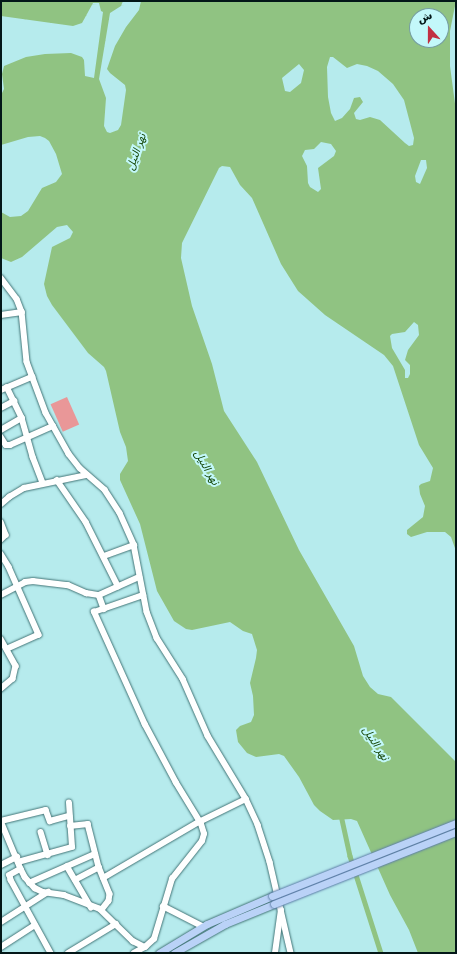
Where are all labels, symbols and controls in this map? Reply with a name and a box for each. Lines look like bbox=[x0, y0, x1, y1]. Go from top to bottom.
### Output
north arrow bbox=[409, 8, 449, 48]
text: ش bbox=[415, 8, 434, 26]
water label: نهر النيل bbox=[124, 132, 150, 172]
water label: نهر النيل bbox=[191, 448, 221, 488]
water label: نهر النيل bbox=[359, 725, 391, 763]

